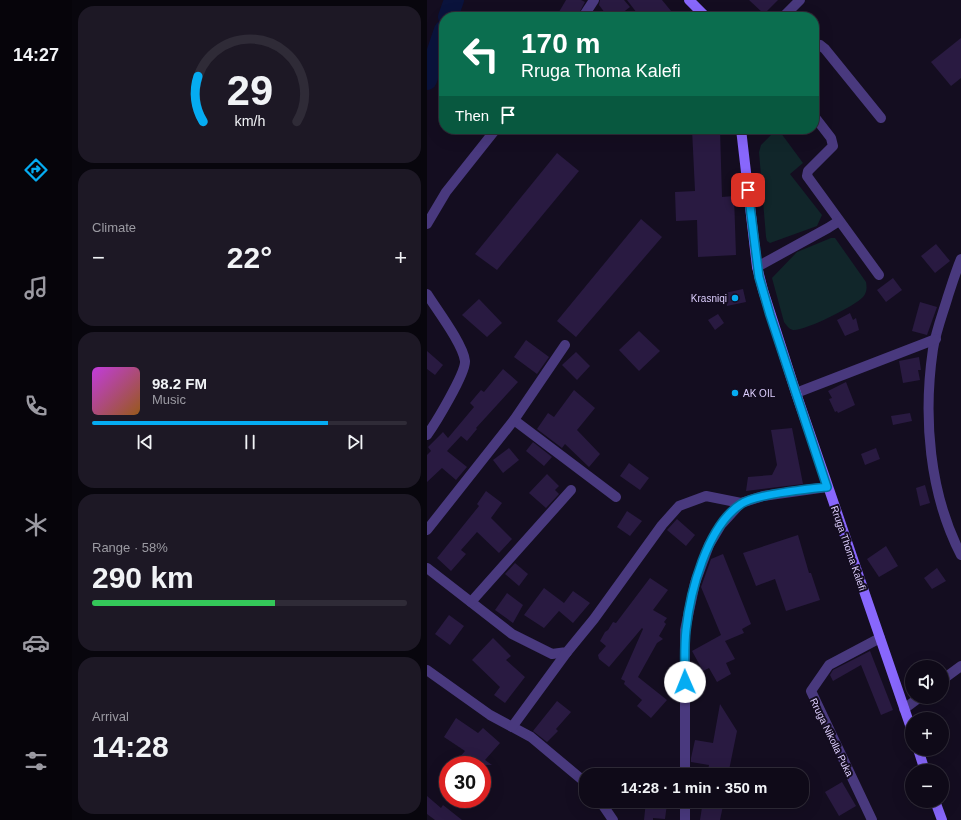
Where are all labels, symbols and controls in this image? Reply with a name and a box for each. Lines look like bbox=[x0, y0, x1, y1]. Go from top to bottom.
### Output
icon: left bbox=[455, 28, 507, 80]
text: 170 m bbox=[521, 28, 600, 59]
text: 14:27 bbox=[13, 45, 59, 65]
text: Rruga Thoma Kalefi bbox=[521, 61, 681, 81]
text: 29 bbox=[226, 67, 273, 114]
icon: arrive bbox=[497, 104, 519, 126]
text: Then bbox=[455, 107, 489, 124]
text: km/h bbox=[234, 113, 265, 129]
icon: directions bbox=[22, 156, 50, 184]
pin bbox=[731, 173, 765, 207]
icon: arrive bbox=[737, 179, 759, 201]
text: Climate bbox=[92, 220, 136, 235]
text: 22° bbox=[227, 241, 272, 274]
text: − bbox=[92, 245, 105, 270]
text: + bbox=[394, 245, 407, 270]
icon: music bbox=[22, 274, 50, 302]
place label: Krasniqi bbox=[691, 293, 727, 304]
marker: Krasniqi bbox=[730, 293, 740, 303]
text: 98.2 FM bbox=[152, 375, 207, 392]
marker: AK OIL bbox=[730, 388, 740, 398]
place label: AK OIL bbox=[743, 388, 776, 399]
icon: phone bbox=[22, 392, 50, 420]
text: Music bbox=[152, 392, 186, 407]
icon: previous bbox=[134, 431, 156, 453]
icon: pause bbox=[239, 431, 261, 453]
icon: next bbox=[344, 431, 366, 453]
street label: Rruga Thoma Kalefi bbox=[829, 504, 868, 592]
icon: climate bbox=[22, 511, 50, 539]
text: Range · 58% bbox=[92, 540, 168, 555]
text: 290 km bbox=[92, 561, 194, 594]
icon: car bbox=[22, 629, 50, 657]
map controls bbox=[905, 660, 949, 808]
button: sound bbox=[905, 660, 949, 704]
position arrow bbox=[664, 661, 706, 703]
street label: Rruga Nikolla Puka bbox=[808, 696, 855, 778]
text: Arrival bbox=[92, 709, 129, 724]
button: + bbox=[905, 712, 949, 756]
text: 14:28 bbox=[92, 730, 169, 763]
icon: filters bbox=[22, 747, 50, 775]
speed limit sign: 30 bbox=[439, 756, 491, 808]
button: − bbox=[905, 764, 949, 808]
text: 14:28 · 1 min · 350 m bbox=[621, 779, 767, 796]

